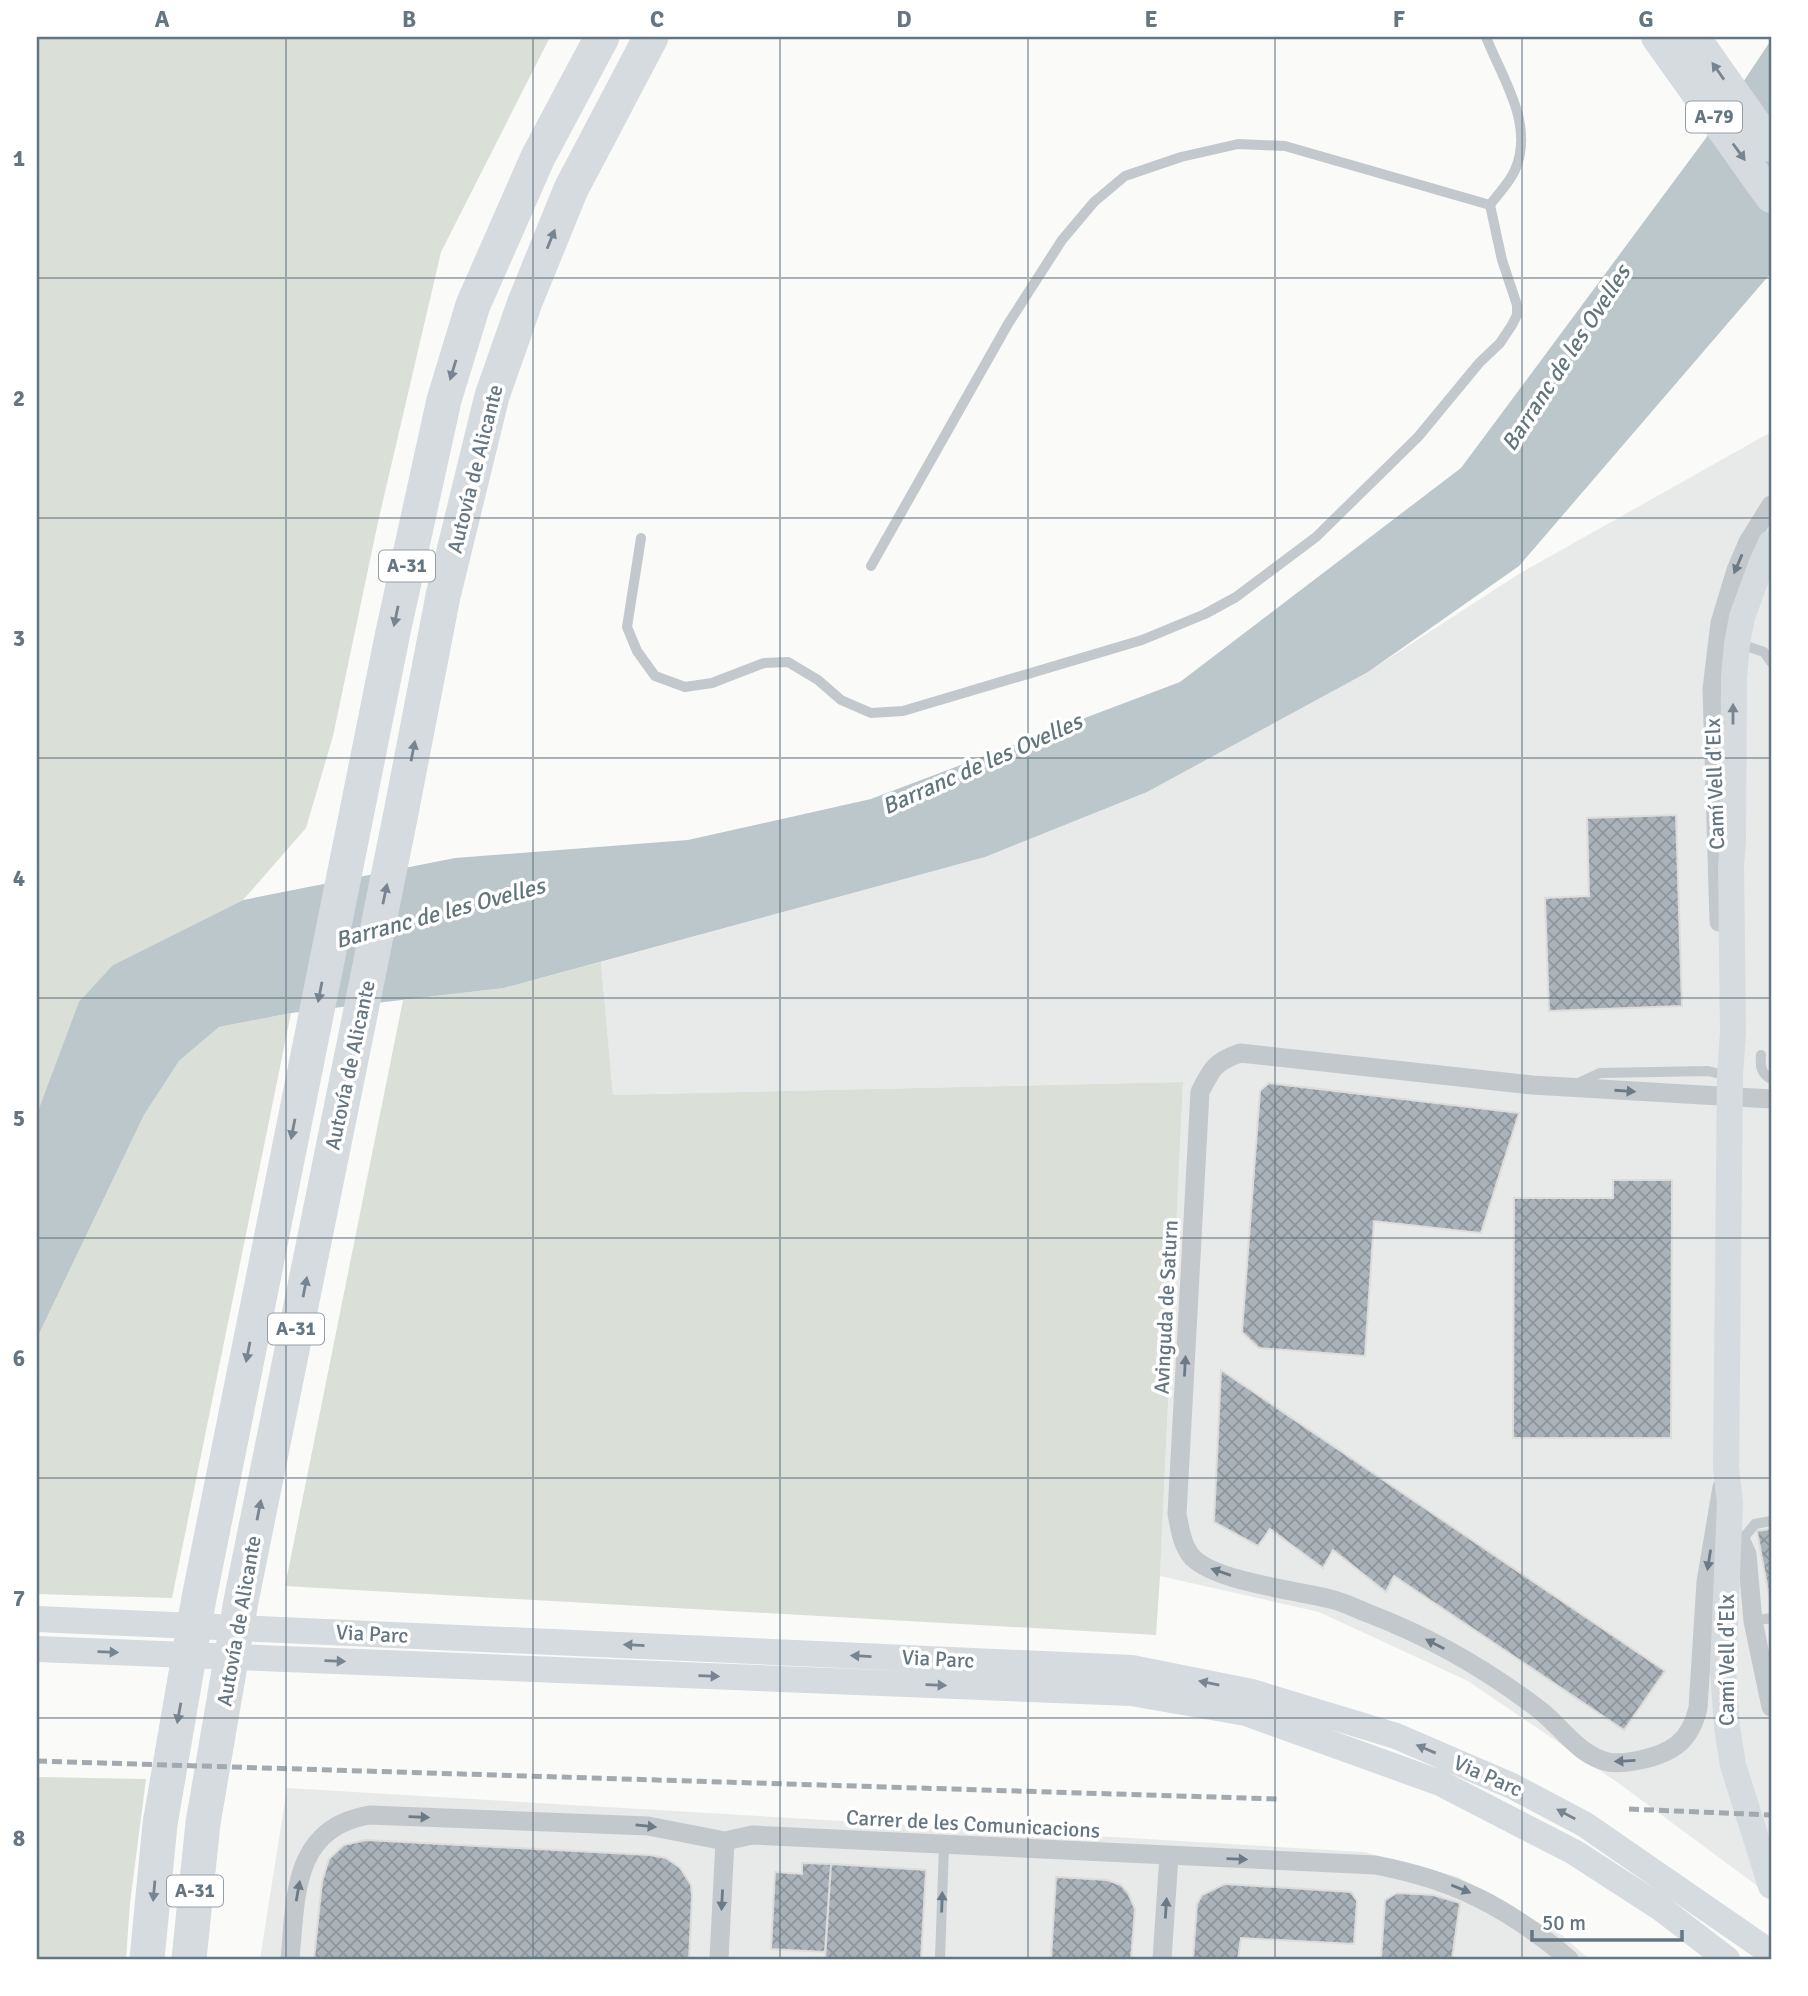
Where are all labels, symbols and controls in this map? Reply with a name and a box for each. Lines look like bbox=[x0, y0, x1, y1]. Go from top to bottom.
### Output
text: A bbox=[155, 5, 170, 34]
text: B bbox=[402, 5, 416, 34]
text: C bbox=[650, 5, 664, 34]
text: D bbox=[896, 5, 912, 34]
text: E bbox=[1144, 5, 1158, 34]
text: F bbox=[1393, 5, 1405, 34]
text: G bbox=[1638, 5, 1654, 34]
one-way arrow bbox=[1711, 62, 1725, 80]
road number: A-79 bbox=[1686, 102, 1742, 132]
one-way arrow bbox=[1732, 143, 1746, 161]
text: 1 bbox=[13, 144, 25, 173]
one-way arrow bbox=[545, 228, 556, 249]
water label: Barranc de les Ovelles bbox=[1495, 258, 1638, 456]
one-way arrow bbox=[447, 360, 457, 381]
street label: Autovía de Alicante bbox=[441, 382, 509, 556]
text: 2 bbox=[13, 384, 25, 413]
road number: A-31 bbox=[379, 551, 435, 582]
one-way arrow bbox=[1733, 554, 1744, 575]
one-way arrow bbox=[391, 605, 402, 627]
text: 3 bbox=[13, 624, 25, 653]
one-way arrow bbox=[1727, 702, 1739, 724]
water label: Barranc de les Ovelles bbox=[878, 706, 1088, 821]
street label: Camí Vell d'Elx bbox=[1700, 717, 1730, 850]
one-way arrow bbox=[408, 740, 419, 762]
text: 4 bbox=[13, 864, 25, 893]
water label: Barranc de les Ovelles bbox=[332, 871, 550, 955]
one-way arrow bbox=[379, 883, 390, 905]
street label: Autovía de Alicante bbox=[319, 978, 381, 1152]
one-way arrow bbox=[315, 981, 326, 1003]
one-way arrow bbox=[1614, 1086, 1636, 1097]
text: 5 bbox=[13, 1104, 25, 1133]
one-way arrow bbox=[287, 1118, 298, 1140]
street label: Avinguda de Saturn bbox=[1148, 1219, 1184, 1395]
one-way arrow bbox=[299, 1276, 310, 1298]
road number: A-31 bbox=[268, 1314, 324, 1344]
one-way arrow bbox=[243, 1341, 254, 1363]
text: 6 bbox=[13, 1344, 25, 1373]
one-way arrow bbox=[1180, 1354, 1191, 1376]
one-way arrow bbox=[254, 1499, 265, 1521]
street label: Autovía de Alicante bbox=[211, 1534, 267, 1708]
one-way arrow bbox=[1703, 1549, 1714, 1571]
one-way arrow bbox=[1210, 1566, 1231, 1577]
text: 7 bbox=[13, 1584, 25, 1613]
street label: Camí Vell d'Elx bbox=[1714, 1594, 1740, 1726]
street label: Via Parc bbox=[335, 1619, 409, 1649]
one-way arrow bbox=[1426, 1638, 1445, 1650]
one-way arrow bbox=[622, 1640, 644, 1651]
street label: Via Parc bbox=[901, 1644, 975, 1674]
one-way arrow bbox=[97, 1647, 119, 1658]
one-way arrow bbox=[850, 1650, 872, 1661]
one-way arrow bbox=[324, 1656, 346, 1667]
one-way arrow bbox=[698, 1670, 720, 1681]
one-way arrow bbox=[1198, 1678, 1220, 1689]
one-way arrow bbox=[926, 1679, 948, 1690]
one-way arrow bbox=[173, 1702, 184, 1724]
one-way arrow bbox=[1416, 1743, 1437, 1754]
street label: Via Parc bbox=[1450, 1749, 1526, 1803]
one-way arrow bbox=[1614, 1756, 1636, 1767]
street label: Carrer de les Comunicacions bbox=[845, 1804, 1101, 1844]
one-way arrow bbox=[1556, 1809, 1576, 1820]
one-way arrow bbox=[408, 1811, 430, 1822]
one-way arrow bbox=[636, 1821, 658, 1832]
text: 8 bbox=[13, 1824, 25, 1853]
one-way arrow bbox=[1226, 1854, 1248, 1865]
road number: A-31 bbox=[167, 1876, 223, 1907]
one-way arrow bbox=[293, 1880, 304, 1902]
one-way arrow bbox=[148, 1881, 159, 1903]
one-way arrow bbox=[1450, 1884, 1471, 1895]
one-way arrow bbox=[716, 1889, 727, 1911]
one-way arrow bbox=[937, 1891, 948, 1913]
one-way arrow bbox=[1160, 1896, 1171, 1918]
scale bar bbox=[1532, 1898, 1682, 1942]
text: 50 m bbox=[1542, 1910, 1586, 1936]

